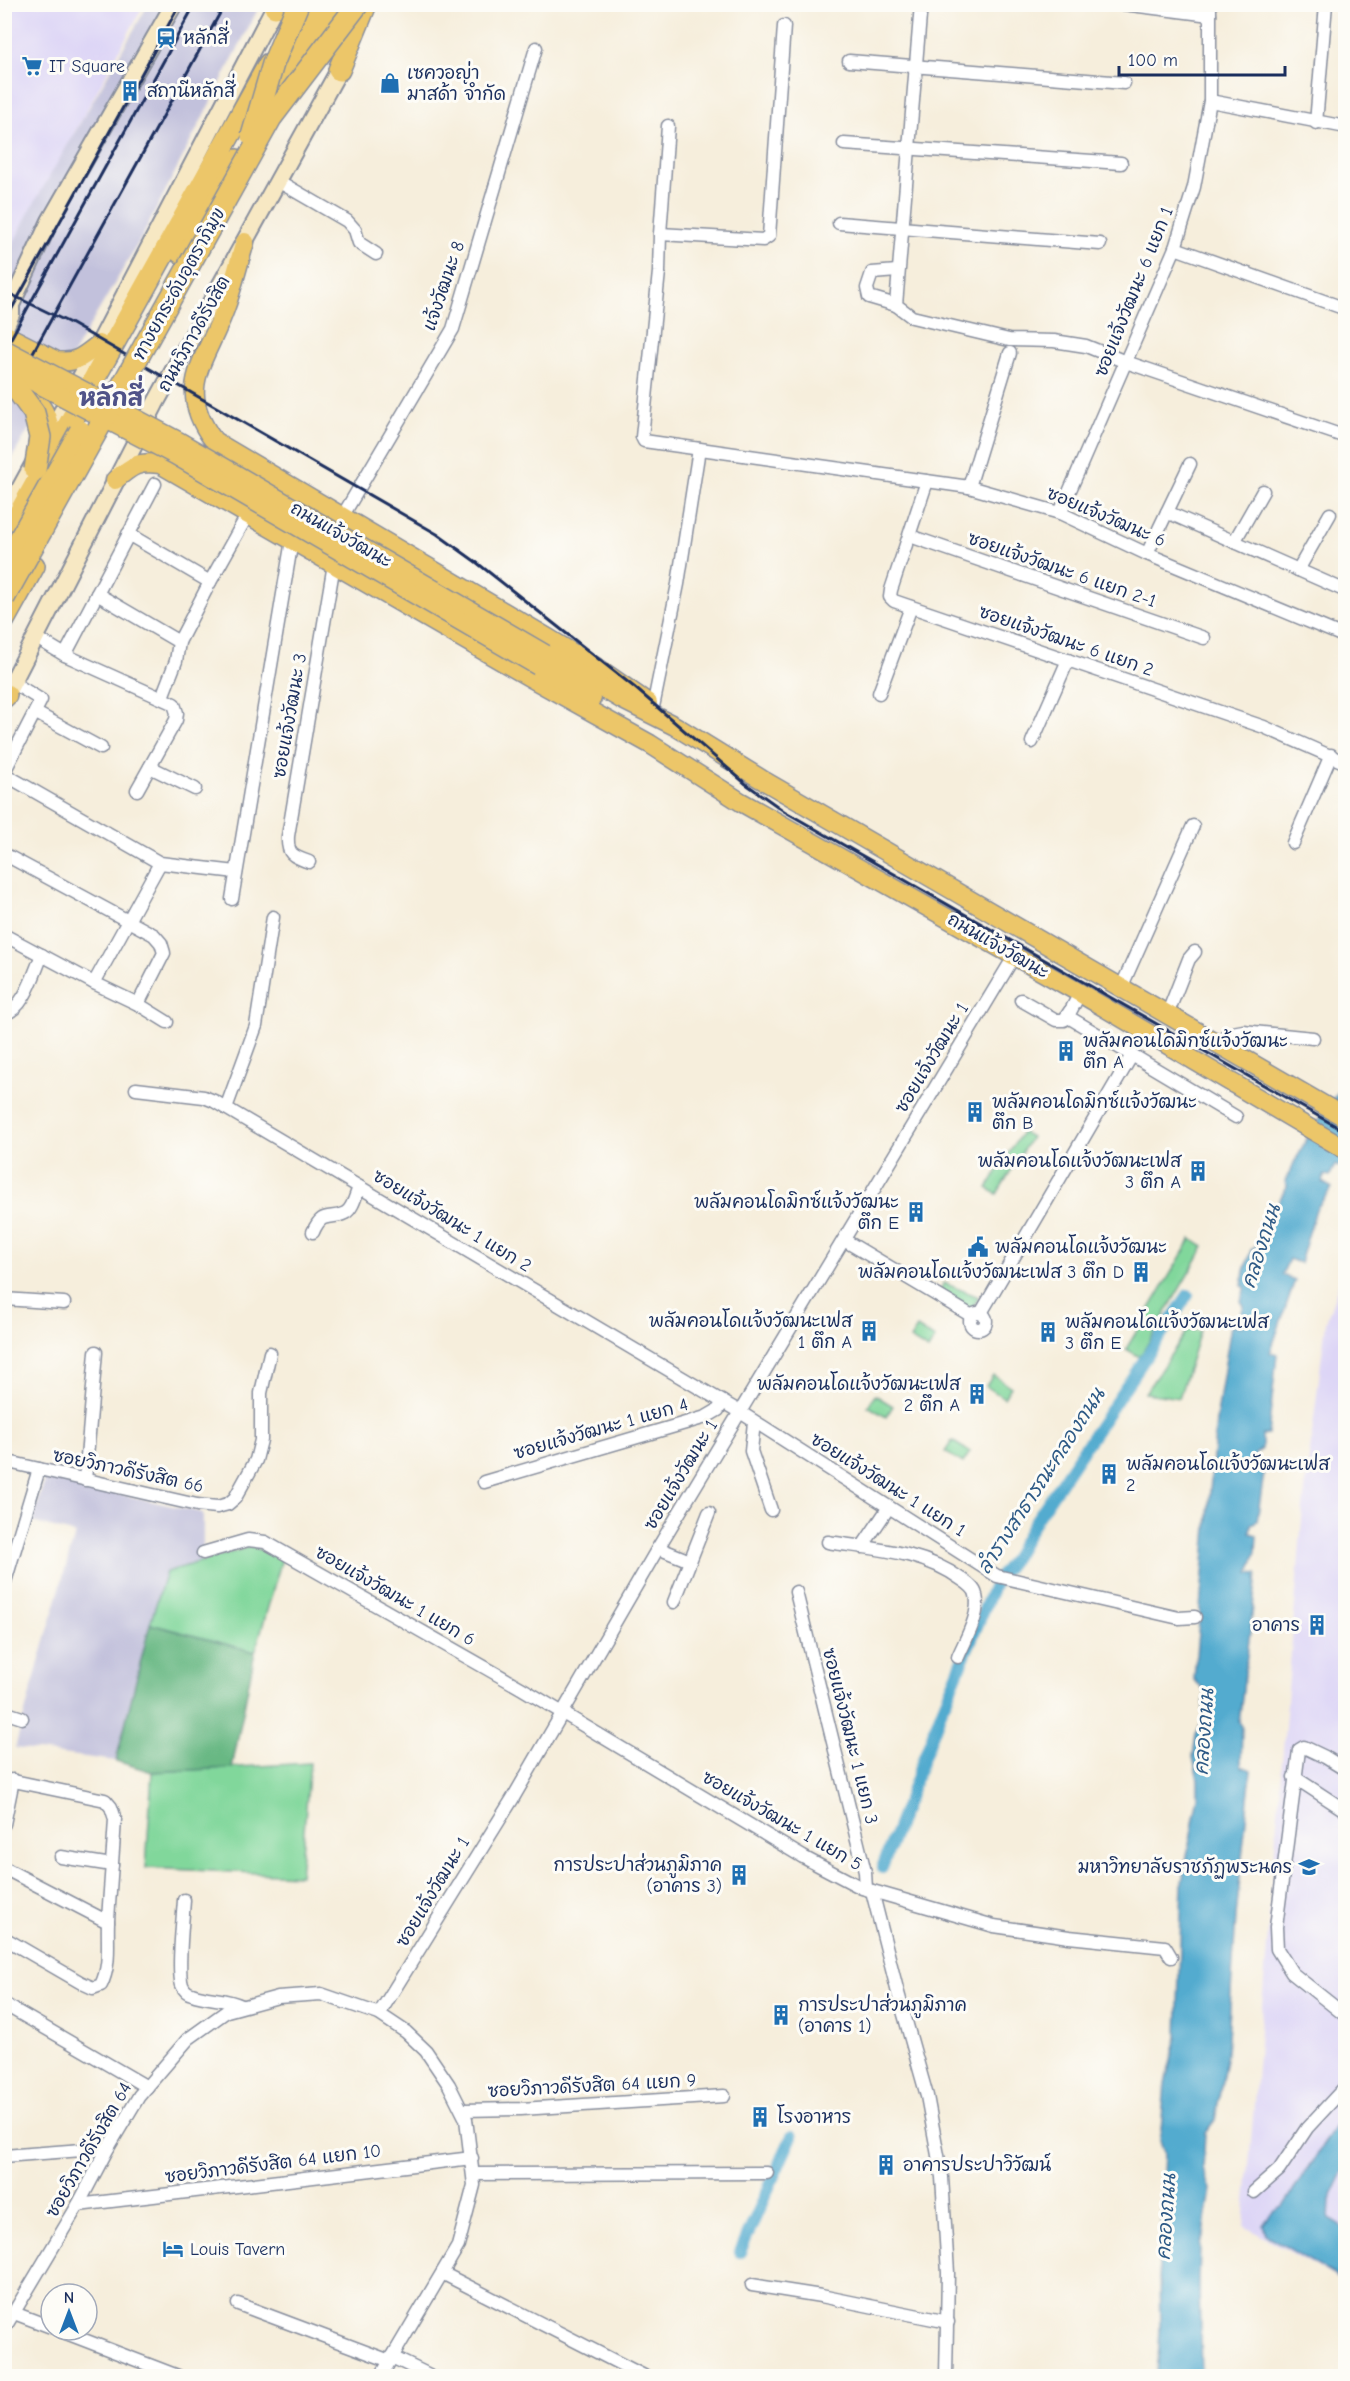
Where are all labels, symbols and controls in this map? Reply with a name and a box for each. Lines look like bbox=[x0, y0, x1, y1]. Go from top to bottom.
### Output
place label: หลักสี่ bbox=[183, 20, 230, 49]
station icon: หลักสี่ bbox=[154, 26, 178, 50]
scale bar bbox=[1119, 39, 1286, 77]
text: 100 m bbox=[1128, 50, 1178, 71]
supermarket icon: IT Square bbox=[20, 54, 44, 78]
place label: IT Square bbox=[49, 56, 125, 77]
place label: เซควอญ่า มาสด้า จำกัด bbox=[407, 61, 506, 105]
shop icon: เซควอญ่า มาสด้า จำกัด bbox=[378, 71, 402, 95]
place label: สถานีหลักสี่ bbox=[147, 73, 237, 102]
building icon: สถานีหลักสี่ bbox=[118, 79, 142, 103]
street label: ซอยแจ้งวัฒนะ 6 แยก 1 bbox=[1088, 203, 1178, 380]
street label: ทางยกระดับอุตราภิมุข bbox=[128, 204, 232, 365]
street label: แจ้งวัฒนะ 8 bbox=[417, 238, 469, 334]
street label: ถนนวิภาวดีรังสิต bbox=[152, 271, 235, 396]
district label: หลักสี่ bbox=[79, 374, 144, 412]
street label: ซอยแจ้งวัฒนะ 6 bbox=[1043, 481, 1169, 552]
street label: ถนนแจ้งวัฒนะ bbox=[287, 496, 396, 572]
street label: ซอยแจ้งวัฒนะ 6 แยก 2-1 bbox=[965, 526, 1160, 612]
street label: ซอยแจ้งวัฒนะ 6 แยก 2 bbox=[976, 599, 1157, 681]
street label: ซอยแจ้งวัฒนะ 3 bbox=[267, 651, 311, 780]
street label: ถนนแจ้งวัฒนะ bbox=[944, 907, 1053, 983]
street label: ซอยแจ้งวัฒนะ 1 bbox=[889, 998, 973, 1117]
place label: พลัมคอนโดมิกซ์แจ้งวัฒนะ ตึก A bbox=[1083, 1028, 1288, 1073]
building icon: พลัมคอนโดมิกซ์แจ้งวัฒนะ ตึก A bbox=[1054, 1039, 1078, 1063]
place label: พลัมคอนโดมิกซ์แจ้งวัฒนะ ตึก B bbox=[992, 1089, 1197, 1134]
building icon: พลัมคอนโดมิกซ์แจ้งวัฒนะ ตึก B bbox=[963, 1100, 987, 1124]
place label: พลัมคอนโดแจ้งวัฒนะเฟส 3 ตึก A bbox=[978, 1148, 1182, 1193]
building icon: พลัมคอนโดแจ้งวัฒนะเฟส 3 ตึก A bbox=[1186, 1159, 1210, 1183]
street label: ซอยแจ้งวัฒนะ 1 แยก 2 bbox=[369, 1164, 536, 1277]
place label: พลัมคอนโดมิกซ์แจ้งวัฒนะ ตึก E bbox=[694, 1189, 899, 1234]
building icon: พลัมคอนโดมิกซ์แจ้งวัฒนะ ตึก E bbox=[904, 1200, 928, 1224]
water label: คลองถนน bbox=[1237, 1200, 1286, 1291]
place label: พลัมคอนโดแจ้งวัฒนะ bbox=[995, 1234, 1167, 1258]
public building icon: พลัมคอนโดแจ้งวัฒนะ bbox=[966, 1235, 990, 1259]
place label: พลัมคอนโดแจ้งวัฒนะเฟส 3 ตึก D bbox=[858, 1259, 1124, 1283]
building icon: พลัมคอนโดแจ้งวัฒนะเฟส 3 ตึก D bbox=[1129, 1260, 1153, 1284]
place label: พลัมคอนโดแจ้งวัฒนะเฟส 1 ตึก A bbox=[649, 1308, 853, 1353]
place label: พลัมคอนโดแจ้งวัฒนะเฟส 3 ตึก E bbox=[1065, 1309, 1269, 1354]
building icon: พลัมคอนโดแจ้งวัฒนะเฟส 1 ตึก A bbox=[857, 1319, 881, 1343]
building icon: พลัมคอนโดแจ้งวัฒนะเฟส 3 ตึก E bbox=[1036, 1320, 1060, 1344]
place label: พลัมคอนโดแจ้งวัฒนะเฟส 2 ตึก A bbox=[757, 1371, 961, 1416]
building icon: พลัมคอนโดแจ้งวัฒนะเฟส 2 ตึก A bbox=[965, 1382, 989, 1406]
water label: ลำรางสาธารณะคลองถนน bbox=[972, 1382, 1110, 1578]
street label: ซอยแจ้งวัฒนะ 1 แยก 4 bbox=[511, 1392, 691, 1464]
street label: ซอยแจ้งวัฒนะ 1 bbox=[638, 1415, 722, 1534]
street label: ซอยแจ้งวัฒนะ 1 แยก 1 bbox=[807, 1427, 970, 1541]
street label: ซอยวิภาวดีรังสิต 66 bbox=[51, 1443, 206, 1497]
place label: พลัมคอนโดแจ้งวัฒนะเฟส 2 bbox=[1126, 1451, 1330, 1496]
building icon: พลัมคอนโดแจ้งวัฒนะเฟส 2 bbox=[1097, 1462, 1121, 1486]
street label: ซอยแจ้งวัฒนะ 1 แยก 6 bbox=[311, 1540, 480, 1650]
building icon: อาคาร bbox=[1305, 1613, 1329, 1637]
place label: อาคาร bbox=[1252, 1615, 1300, 1636]
street label: ซอยแจ้งวัฒนะ 1 แยก 3 bbox=[818, 1645, 884, 1826]
water label: คลองถนน bbox=[1190, 1687, 1219, 1776]
street label: ซอยแจ้งวัฒนะ 1 แยก 5 bbox=[698, 1765, 867, 1875]
street label: ซอยแจ้งวัฒนะ 1 bbox=[390, 1832, 474, 1951]
place label: การประปาส่วนภูมิภาค (อาคาร 3) bbox=[553, 1853, 722, 1897]
school or university icon: มหาวิทยาลัยราชภัฏพระนคร bbox=[1297, 1855, 1321, 1879]
place label: มหาวิทยาลัยราชภัฏพระนคร bbox=[1078, 1856, 1292, 1879]
building icon: การประปาส่วนภูมิภาค (อาคาร 3) bbox=[727, 1863, 751, 1887]
place label: การประปาส่วนภูมิภาค (อาคาร 1) bbox=[798, 1993, 967, 2037]
building icon: การประปาส่วนภูมิภาค (อาคาร 1) bbox=[769, 2003, 793, 2027]
street label: ซอยวิภาวดีรังสิต 64 แยก 9 bbox=[487, 2068, 697, 2102]
street label: ซอยวิภาวดีรังสิต 64 bbox=[40, 2078, 136, 2221]
place label: โรงอาหาร bbox=[777, 2104, 851, 2128]
building icon: โรงอาหาร bbox=[748, 2105, 772, 2129]
street label: ซอยวิภาวดีรังสิต 64 แยก 10 bbox=[163, 2138, 382, 2188]
place label: อาคารประปาวิวัฒน์ bbox=[903, 2152, 1051, 2176]
building icon: อาคารประปาวิวัฒน์ bbox=[874, 2153, 898, 2177]
water label: คลองถนน bbox=[1152, 2172, 1181, 2261]
hotel icon: Louis Tavern bbox=[161, 2237, 185, 2261]
place label: Louis Tavern bbox=[190, 2239, 285, 2260]
north arrow bbox=[39, 2282, 99, 2342]
text: N bbox=[64, 2289, 74, 2307]

